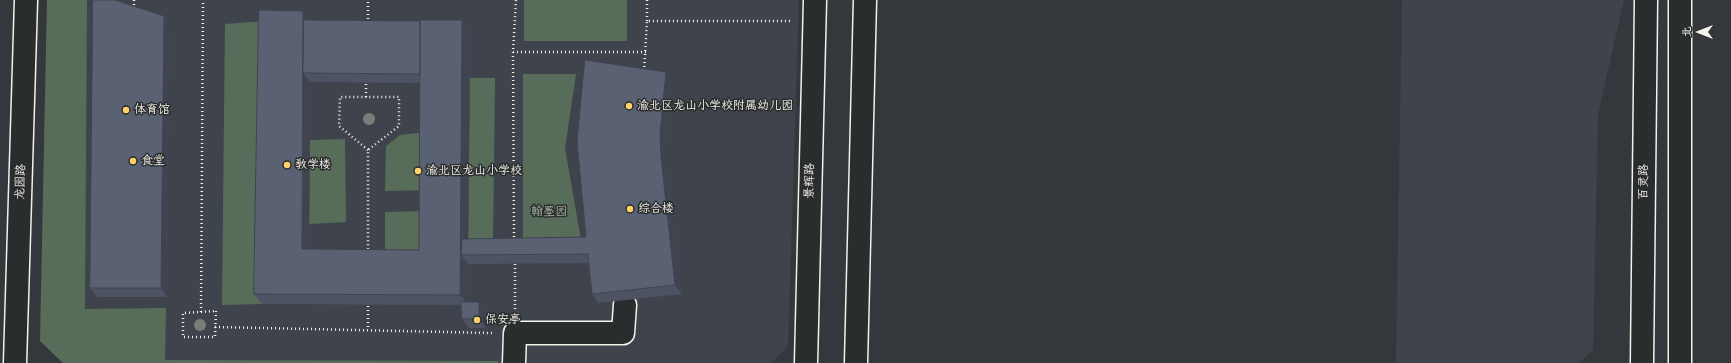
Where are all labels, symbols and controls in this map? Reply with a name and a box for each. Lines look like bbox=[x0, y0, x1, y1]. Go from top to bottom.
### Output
north arrow bbox=[1679, 12, 1719, 52]
text: 北 bbox=[1677, 27, 1696, 38]
place label: 渝北区龙山小学校附属幼儿园 bbox=[637, 99, 793, 113]
marker: 渝北区龙山小学校附属幼儿园 bbox=[624, 101, 634, 111]
place label: 体育馆 bbox=[134, 103, 170, 117]
marker: 体育馆 bbox=[121, 105, 131, 115]
place label: 食堂 bbox=[141, 154, 165, 168]
marker: 食堂 bbox=[128, 156, 138, 166]
place label: 教学楼 bbox=[295, 158, 331, 172]
marker: 教学楼 bbox=[282, 160, 292, 170]
street label: 景辉路 bbox=[802, 163, 818, 199]
street label: 龙园路 bbox=[13, 164, 29, 200]
place label: 渝北区龙山小学校 bbox=[426, 164, 522, 178]
street label: 百灵路 bbox=[1636, 164, 1652, 200]
marker: 渝北区龙山小学校 bbox=[413, 166, 423, 176]
place label: 综合楼 bbox=[638, 202, 674, 216]
marker: 综合楼 bbox=[625, 204, 635, 214]
park label: 翰墨园 bbox=[531, 205, 567, 219]
place label: 保安亭 bbox=[485, 313, 521, 327]
marker: 保安亭 bbox=[472, 315, 482, 325]

